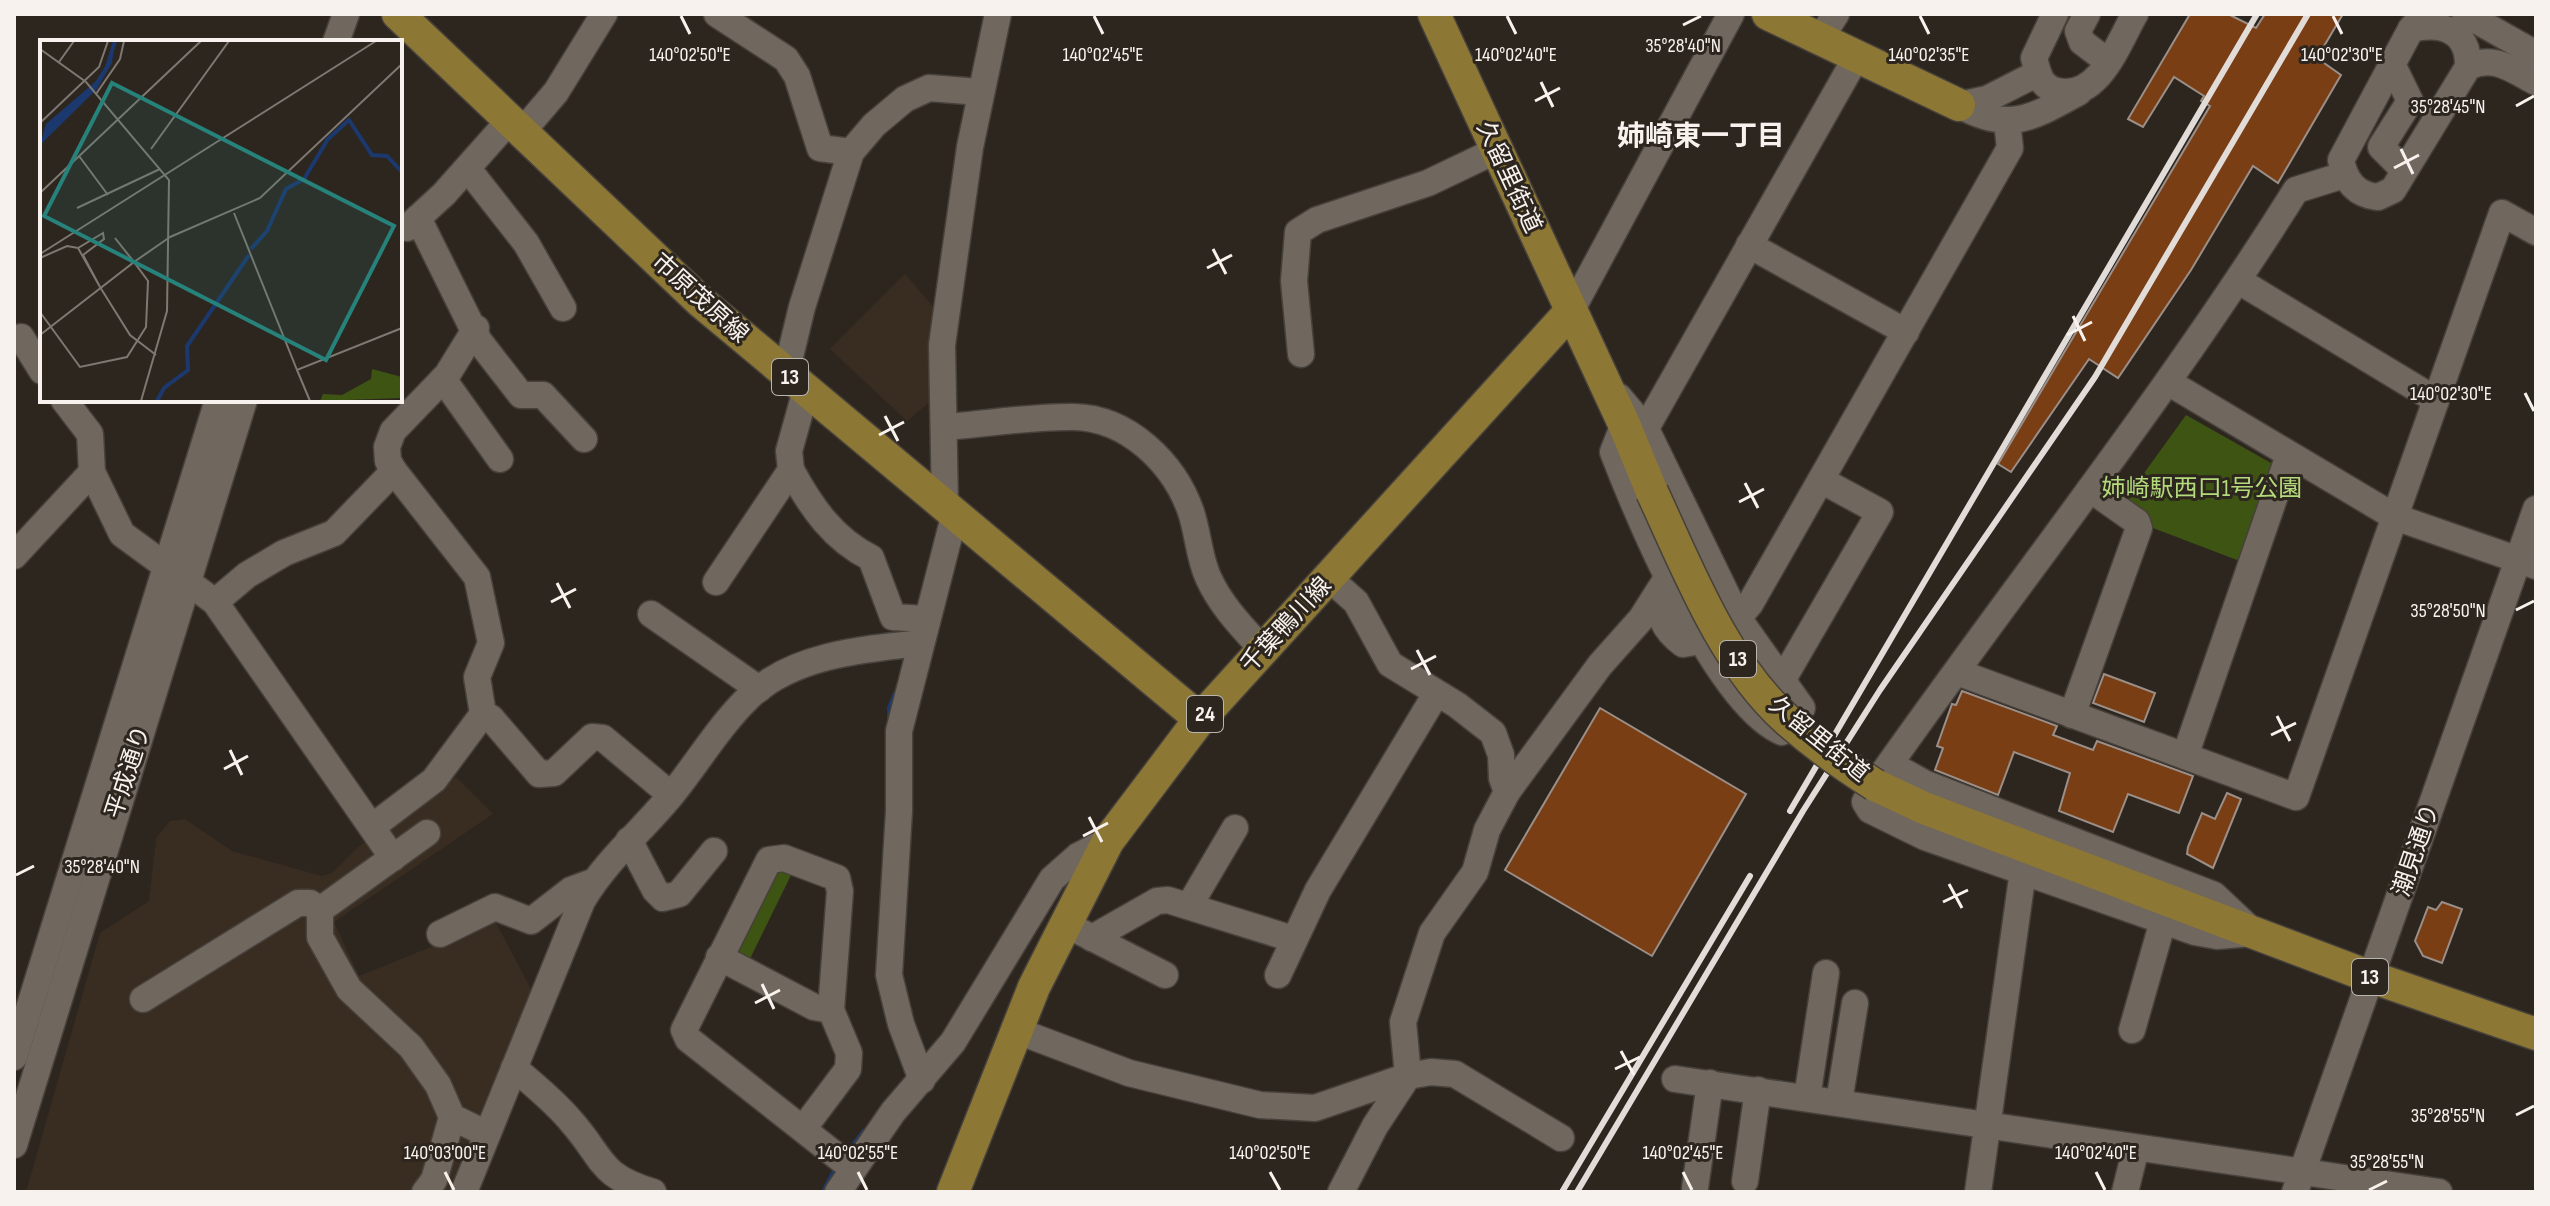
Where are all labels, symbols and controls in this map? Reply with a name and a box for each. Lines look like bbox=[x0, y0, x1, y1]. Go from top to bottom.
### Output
text: 35°28'40"N bbox=[1645, 34, 1721, 58]
inset map bbox=[40, 40, 402, 402]
text: 140°02'50"E bbox=[649, 43, 731, 67]
text: 140°02'45"E bbox=[1062, 43, 1144, 67]
text: 140°02'40"E bbox=[1475, 43, 1557, 67]
text: 140°02'35"E bbox=[1888, 43, 1970, 67]
text: 140°02'30"E bbox=[2301, 43, 2383, 67]
text: 35°28'45"N bbox=[2411, 95, 2485, 119]
street label: 久留里街道 bbox=[1471, 116, 1547, 238]
district label: 姉崎東一丁目 bbox=[1617, 120, 1785, 153]
street label: 市原茂原線 bbox=[646, 247, 754, 349]
road number: 13 bbox=[772, 359, 808, 395]
text: 140°02'30"E bbox=[2410, 382, 2492, 406]
park label: 姉崎駅西口1号公園 bbox=[2102, 474, 2302, 503]
street label: 千葉鴨川線 bbox=[1234, 571, 1338, 679]
text: 35°28'50"N bbox=[2410, 599, 2486, 623]
road number: 13 bbox=[1720, 641, 1756, 677]
street label: 久留里街道 bbox=[1763, 690, 1875, 788]
road number: 24 bbox=[1187, 696, 1223, 732]
street label: 平成通り bbox=[99, 722, 157, 822]
street label: 潮見通り bbox=[2387, 800, 2445, 900]
text: 35°28'40"N bbox=[64, 855, 140, 879]
road number: 13 bbox=[2352, 959, 2388, 995]
text: 35°28'55"N bbox=[2411, 1104, 2485, 1128]
text: 140°03'00"E bbox=[404, 1141, 486, 1165]
text: 140°02'55"E bbox=[818, 1141, 898, 1165]
text: 140°02'50"E bbox=[1229, 1141, 1311, 1165]
text: 140°02'45"E bbox=[1642, 1141, 1724, 1165]
text: 140°02'40"E bbox=[2055, 1141, 2137, 1165]
text: 35°28'55"N bbox=[2350, 1150, 2424, 1174]

